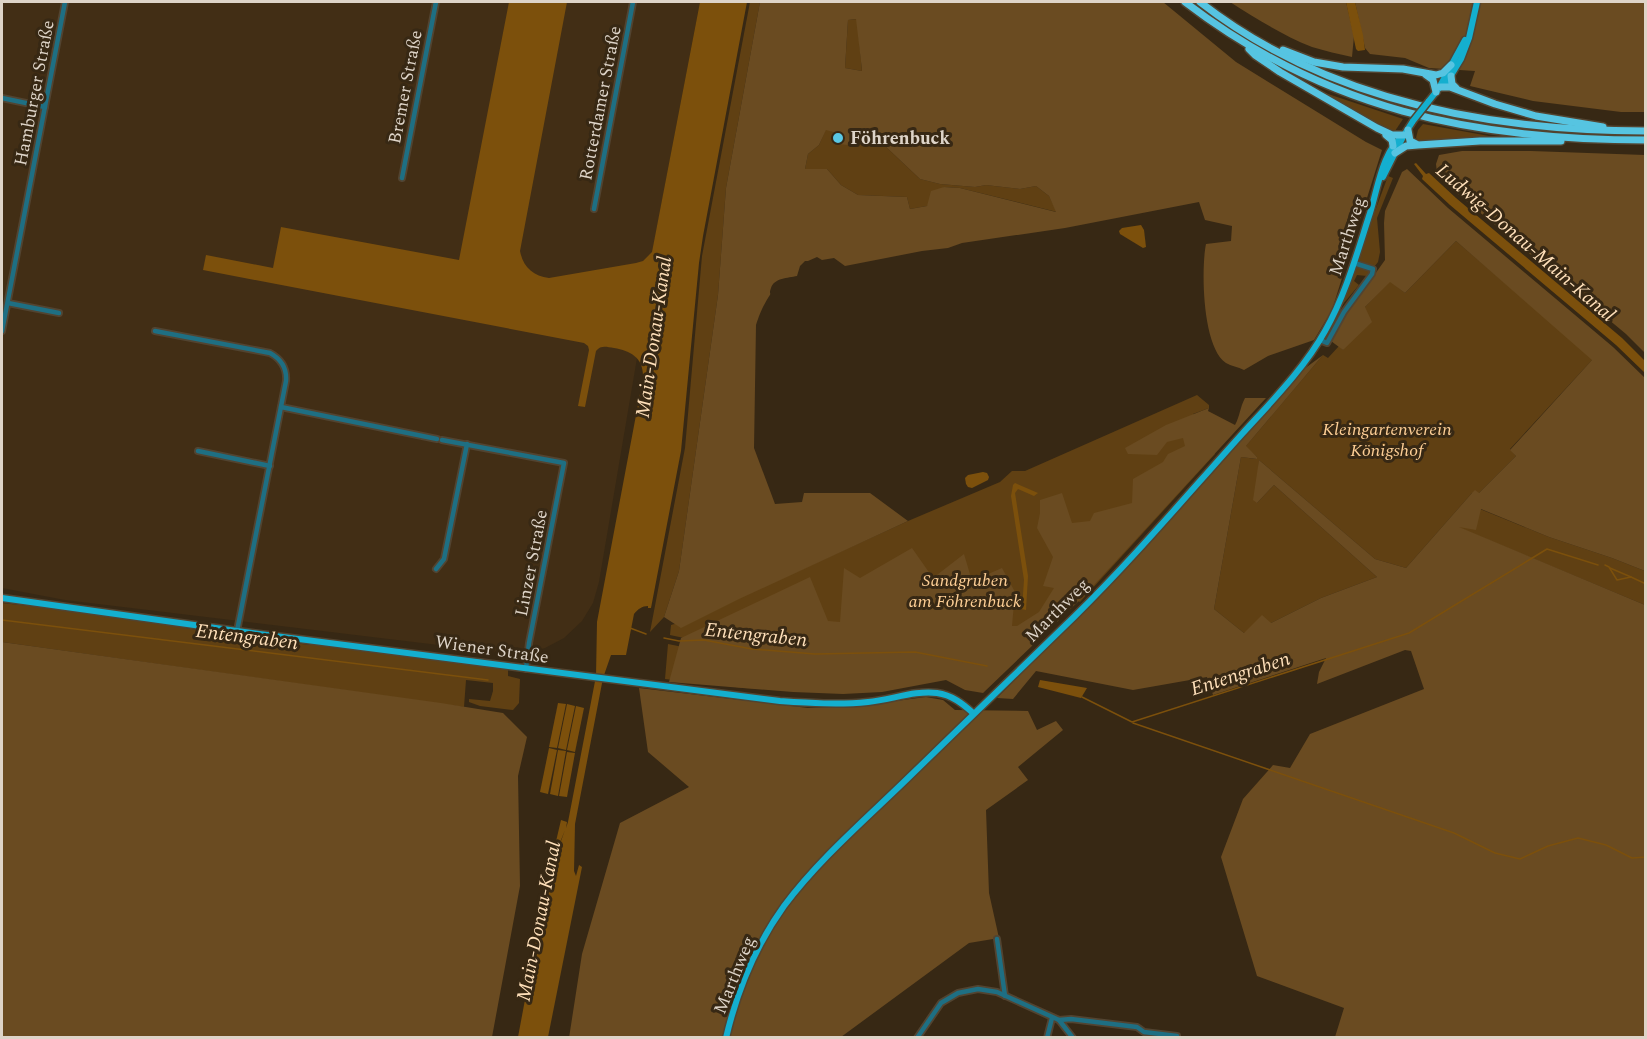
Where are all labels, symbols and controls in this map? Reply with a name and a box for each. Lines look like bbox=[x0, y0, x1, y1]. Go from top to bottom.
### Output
street label: Hamburger Straße bbox=[7, 18, 62, 168]
street label: Rotterdamer Straße bbox=[572, 24, 629, 183]
street label: Bremer Straße bbox=[381, 28, 430, 146]
place label: Föhrenbuck bbox=[850, 125, 950, 152]
marker: Föhrenbuck bbox=[831, 131, 845, 145]
water label: Ludwig-Donau-Main-Kanal bbox=[1429, 156, 1622, 329]
street label: Marthweg bbox=[1322, 193, 1373, 279]
water label: Main-Donau-Kanal bbox=[628, 254, 680, 420]
park label: Kleingartenverein Königshof bbox=[1322, 416, 1452, 464]
street label: Linzer Straße bbox=[508, 507, 555, 619]
park label: Sandgruben am Föhrenbuck bbox=[909, 567, 1022, 615]
street label: Marthweg bbox=[1019, 572, 1096, 649]
water label: Entengraben bbox=[703, 615, 809, 655]
water label: Entengraben bbox=[194, 616, 300, 658]
street label: Wiener Straße bbox=[433, 628, 551, 671]
water label: Entengraben bbox=[1187, 644, 1294, 704]
water label: Main-Donau-Kanal bbox=[509, 838, 569, 1004]
street label: Marthweg bbox=[707, 932, 762, 1018]

